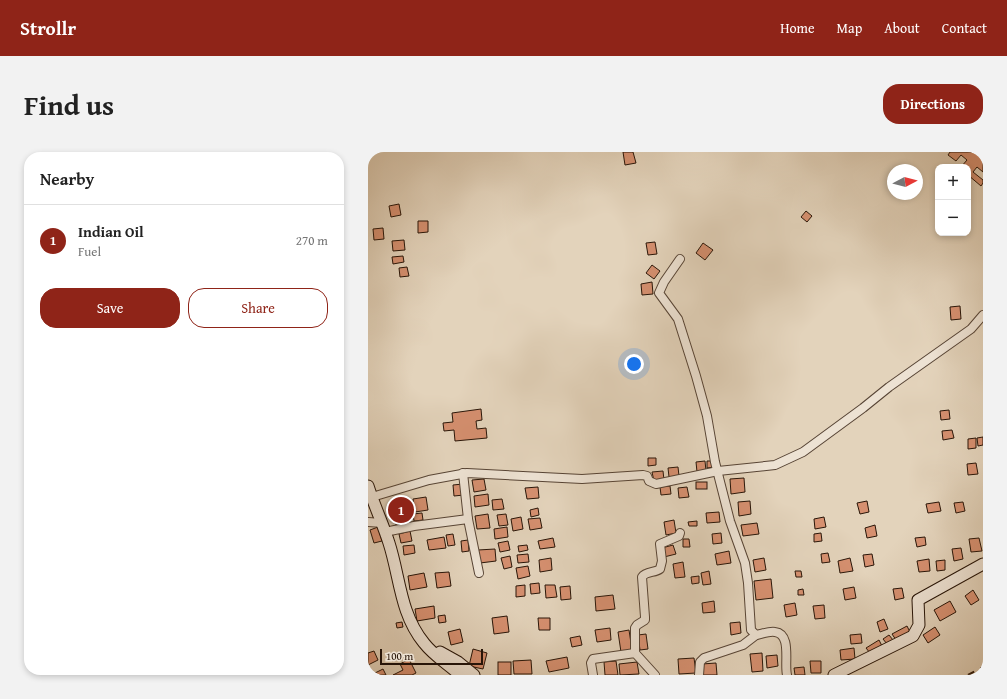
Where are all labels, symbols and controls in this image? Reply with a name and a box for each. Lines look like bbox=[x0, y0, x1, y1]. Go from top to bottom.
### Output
text: Strollr bbox=[20, 14, 76, 42]
text: Home bbox=[780, 18, 815, 38]
text: Map bbox=[837, 18, 862, 38]
text: About bbox=[884, 18, 920, 38]
text: Contact bbox=[942, 18, 987, 38]
text: Find us bbox=[24, 84, 114, 125]
button: Directions bbox=[883, 84, 983, 124]
north arrow bbox=[887, 164, 923, 200]
map controls bbox=[935, 164, 971, 236]
button: + bbox=[935, 164, 971, 200]
text: Nearby bbox=[40, 166, 94, 191]
button: − bbox=[935, 200, 971, 236]
text: Indian Oil bbox=[78, 221, 144, 242]
text: 1 bbox=[50, 231, 56, 250]
text: 270 m bbox=[296, 231, 328, 250]
text: Fuel bbox=[78, 242, 101, 261]
button: Save bbox=[40, 288, 180, 328]
button: Share bbox=[188, 288, 328, 328]
your location bbox=[624, 354, 644, 374]
pin: 1 bbox=[388, 495, 414, 525]
scale bar bbox=[380, 647, 483, 666]
text: 100 m bbox=[386, 648, 413, 664]

